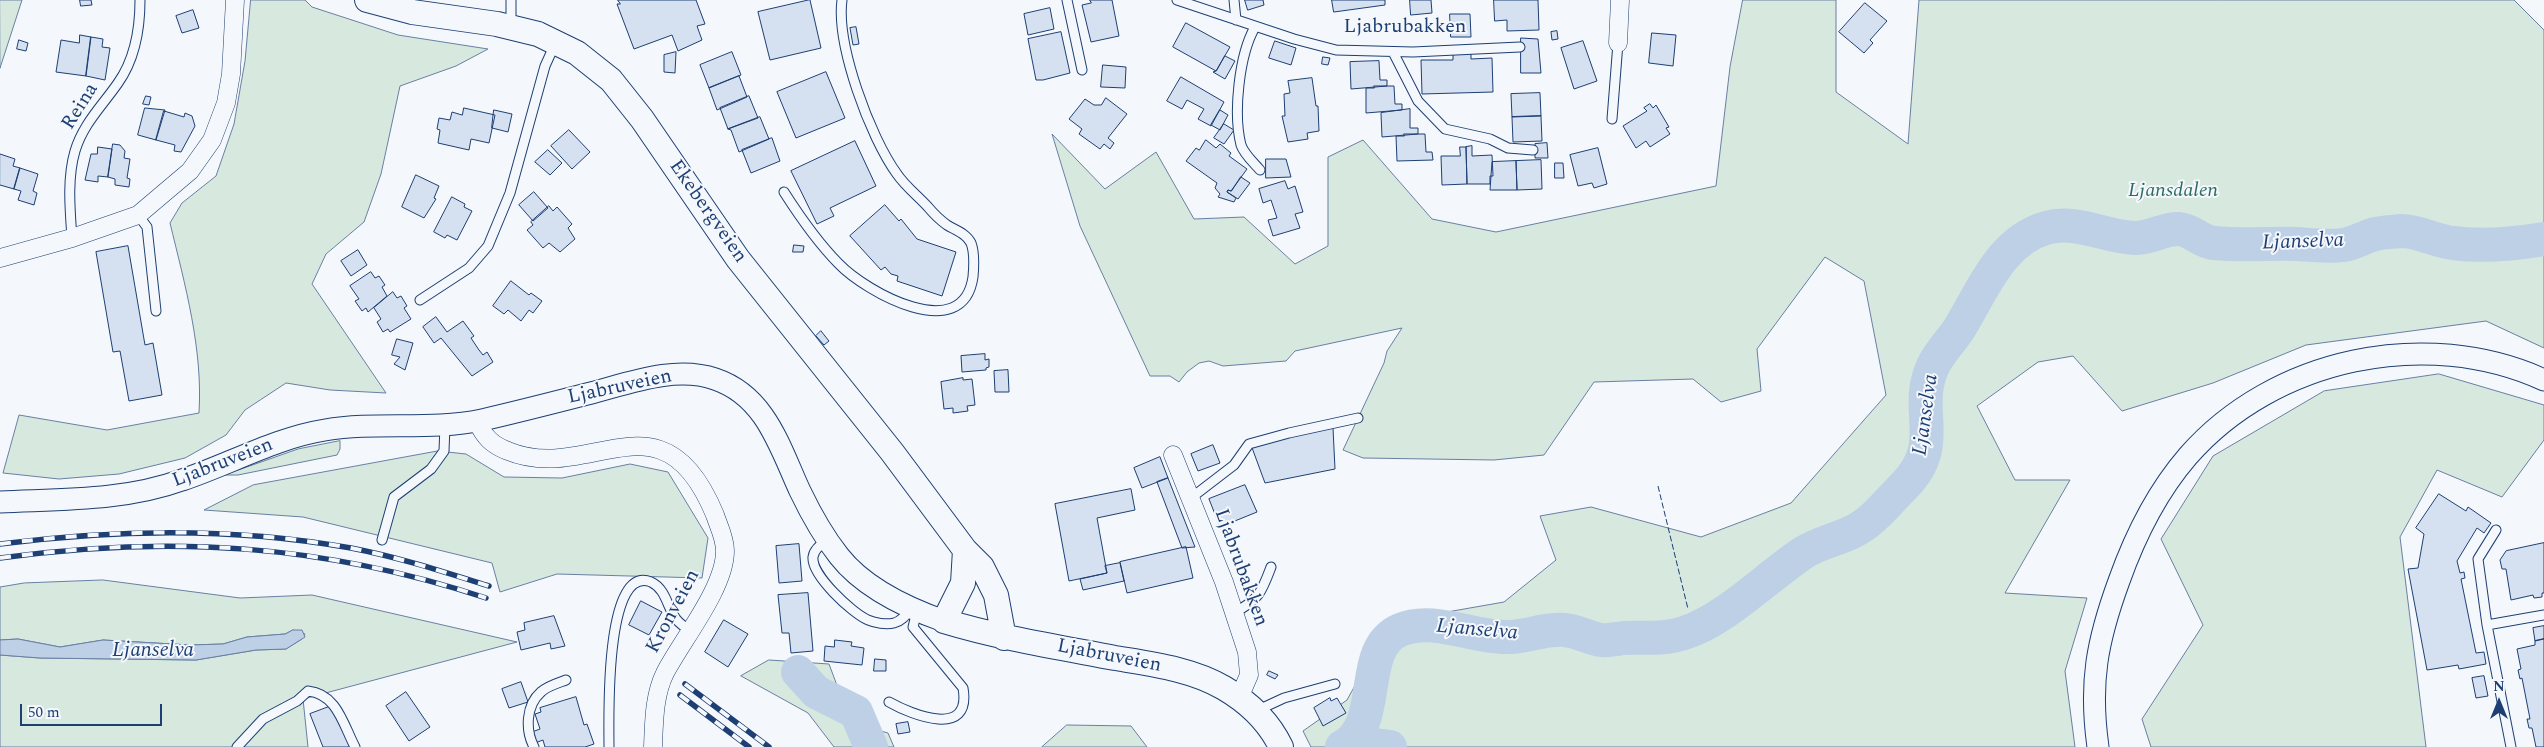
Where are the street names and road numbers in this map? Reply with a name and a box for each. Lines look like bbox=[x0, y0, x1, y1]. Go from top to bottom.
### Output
street label: Ljabrubakken bbox=[1344, 16, 1466, 40]
street label: Reina bbox=[57, 79, 105, 135]
street label: Ekebergveien bbox=[663, 156, 751, 268]
street label: Ljabruveien bbox=[566, 365, 674, 411]
street label: Ljabruveien bbox=[169, 434, 277, 494]
street label: Ljabrubakken bbox=[1208, 506, 1272, 630]
street label: Kronveien bbox=[642, 566, 706, 658]
street label: Ljabruveien bbox=[1055, 635, 1163, 679]

